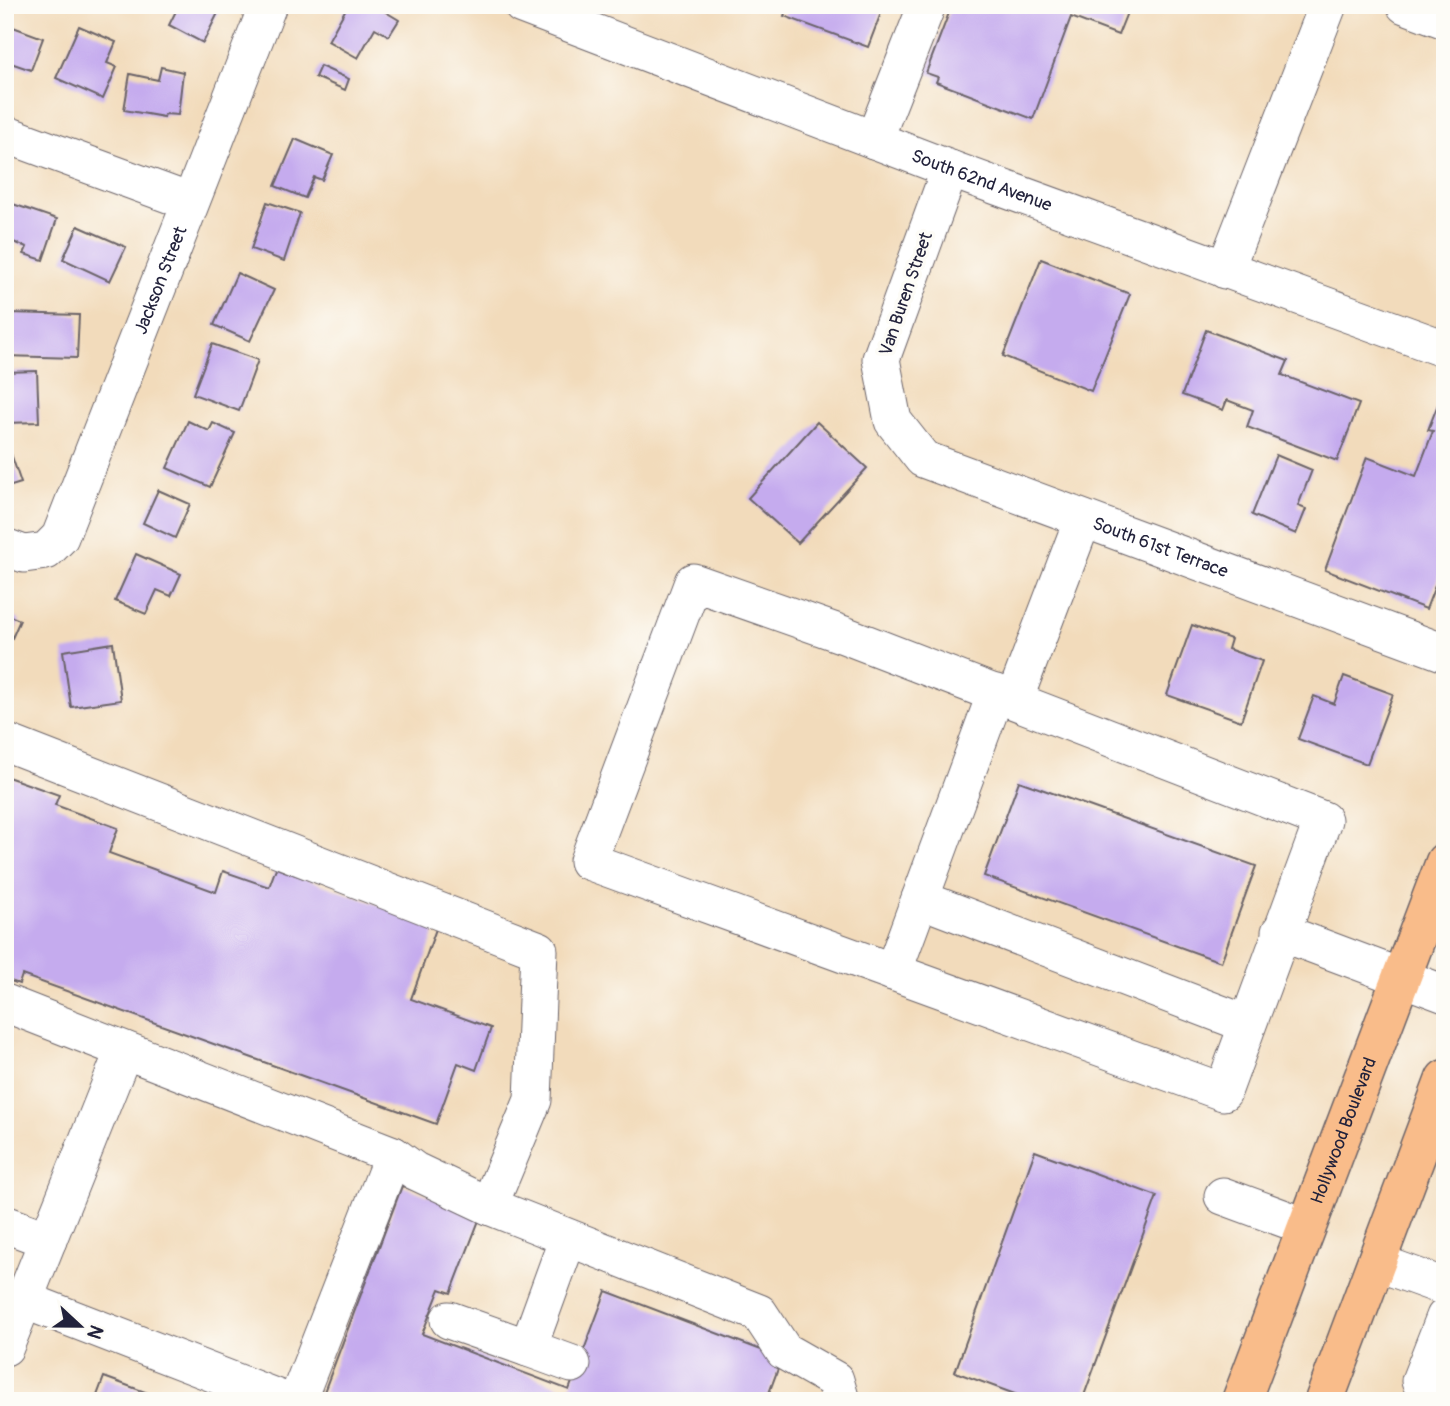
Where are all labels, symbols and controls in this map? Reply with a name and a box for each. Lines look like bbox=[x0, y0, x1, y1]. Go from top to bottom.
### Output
street label: South 62nd Avenue bbox=[908, 144, 1055, 217]
street label: Jackson Street bbox=[129, 222, 192, 338]
street label: Van Buren Street bbox=[874, 228, 938, 359]
street label: South 61st Terrace bbox=[1090, 512, 1231, 583]
street label: Hollywood Boulevard bbox=[1305, 1054, 1382, 1207]
north arrow bbox=[46, 1290, 116, 1360]
text: N bbox=[81, 1322, 108, 1343]

